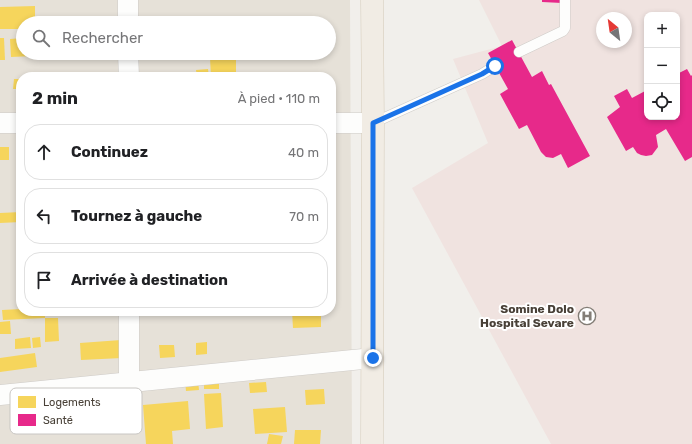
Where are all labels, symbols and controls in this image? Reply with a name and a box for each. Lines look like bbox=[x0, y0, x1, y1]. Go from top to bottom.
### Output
north arrow bbox=[596, 12, 632, 48]
map controls bbox=[644, 12, 680, 120]
button: + bbox=[644, 12, 680, 48]
search box bbox=[16, 16, 336, 60]
icon: search bbox=[30, 27, 52, 49]
text: Rechercher bbox=[62, 29, 143, 47]
button: − bbox=[644, 48, 680, 84]
route start bbox=[486, 57, 504, 75]
button: locate bbox=[644, 84, 680, 120]
text: 2 min bbox=[32, 88, 78, 108]
text: À pied · 110 m bbox=[238, 91, 320, 106]
icon: ahead bbox=[33, 141, 55, 163]
text: Continuez bbox=[71, 143, 148, 161]
text: 40 m bbox=[288, 145, 319, 160]
icon: left bbox=[33, 205, 55, 227]
text: Tournez à gauche bbox=[71, 207, 202, 225]
text: 70 m bbox=[289, 209, 319, 224]
icon: arrive bbox=[33, 269, 55, 291]
text: Arrivée à destination bbox=[71, 271, 228, 289]
place label: Somine Dolo Hospital Sevare bbox=[480, 302, 574, 330]
hospital icon: Somine Dolo Hospital Sevare bbox=[577, 306, 597, 326]
route end bbox=[364, 349, 382, 367]
legend bbox=[10, 388, 142, 434]
text: Logements bbox=[43, 396, 101, 409]
text: Santé bbox=[43, 414, 73, 427]

